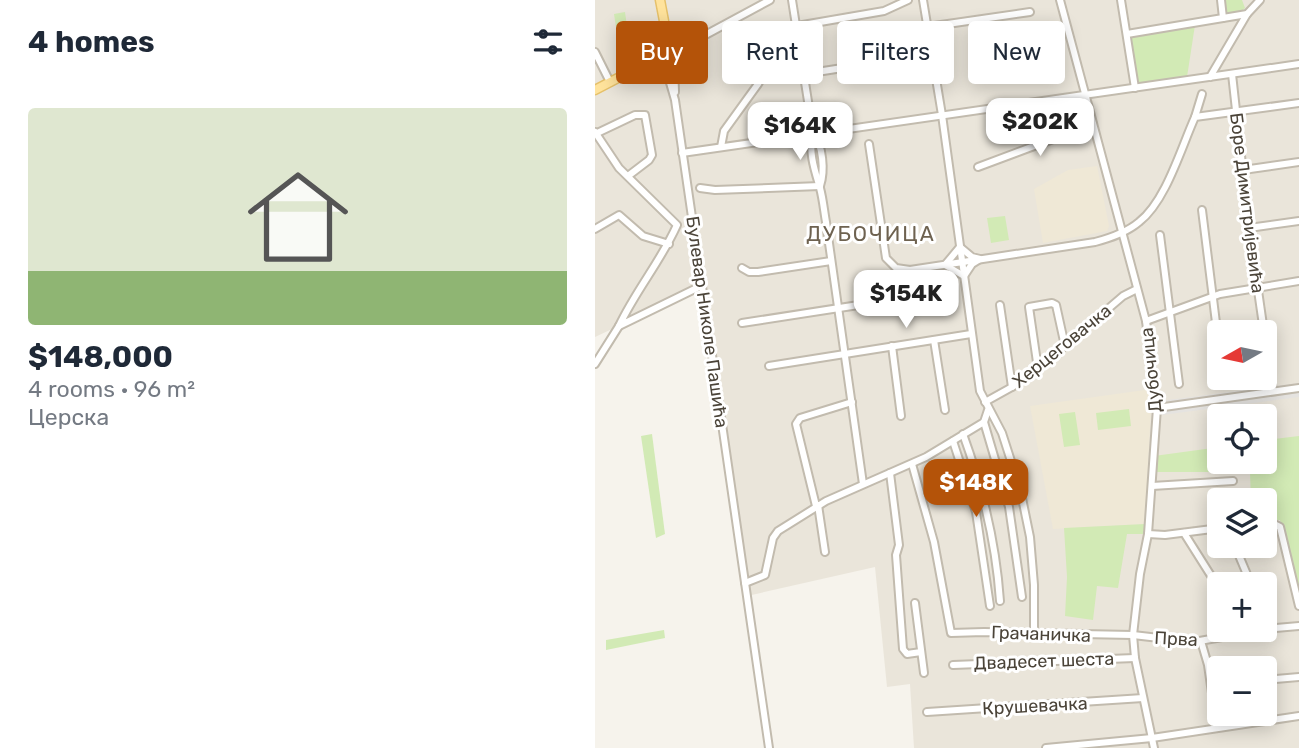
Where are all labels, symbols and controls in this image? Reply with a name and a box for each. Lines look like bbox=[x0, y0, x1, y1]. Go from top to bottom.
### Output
chip: Buy bbox=[616, 21, 708, 84]
chip: Rent bbox=[722, 21, 823, 84]
chip: Filters bbox=[837, 21, 954, 84]
chip: New bbox=[968, 21, 1065, 84]
icon: filters bbox=[529, 23, 567, 61]
text: 4 homes bbox=[28, 24, 155, 60]
pin: $202K bbox=[991, 99, 1089, 158]
pin: $164K bbox=[751, 102, 849, 162]
text: $202K bbox=[1002, 107, 1078, 135]
text: $164K bbox=[764, 111, 836, 139]
street label: Боре Димитријевића bbox=[1225, 111, 1269, 295]
icon: home bbox=[235, 154, 361, 280]
street label: Булевар Николе Пашића bbox=[681, 215, 733, 429]
district label: ДУБОЧИЦА bbox=[806, 221, 936, 246]
pin: $154K bbox=[857, 270, 955, 330]
text: $154K bbox=[870, 279, 942, 307]
street label: Херцеговачка bbox=[1008, 299, 1116, 393]
north arrow bbox=[1207, 320, 1277, 390]
map controls bbox=[1207, 320, 1277, 726]
street label: Дубочица bbox=[1136, 326, 1166, 414]
text: $148,000 bbox=[28, 339, 173, 375]
text: 4 rooms · 96 m² bbox=[28, 375, 195, 403]
text: Церска bbox=[28, 403, 109, 431]
button: locate bbox=[1207, 404, 1277, 474]
pin: $148K bbox=[927, 460, 1025, 519]
text: $148K bbox=[939, 468, 1013, 496]
button: layers bbox=[1207, 488, 1277, 558]
button: + bbox=[1207, 572, 1277, 642]
street label: Грачаничка bbox=[991, 621, 1091, 647]
street label: Прва bbox=[1154, 627, 1198, 651]
street label: Двадесет шеста bbox=[973, 648, 1115, 674]
button: − bbox=[1207, 656, 1277, 726]
street label: Крушевачка bbox=[982, 692, 1088, 720]

